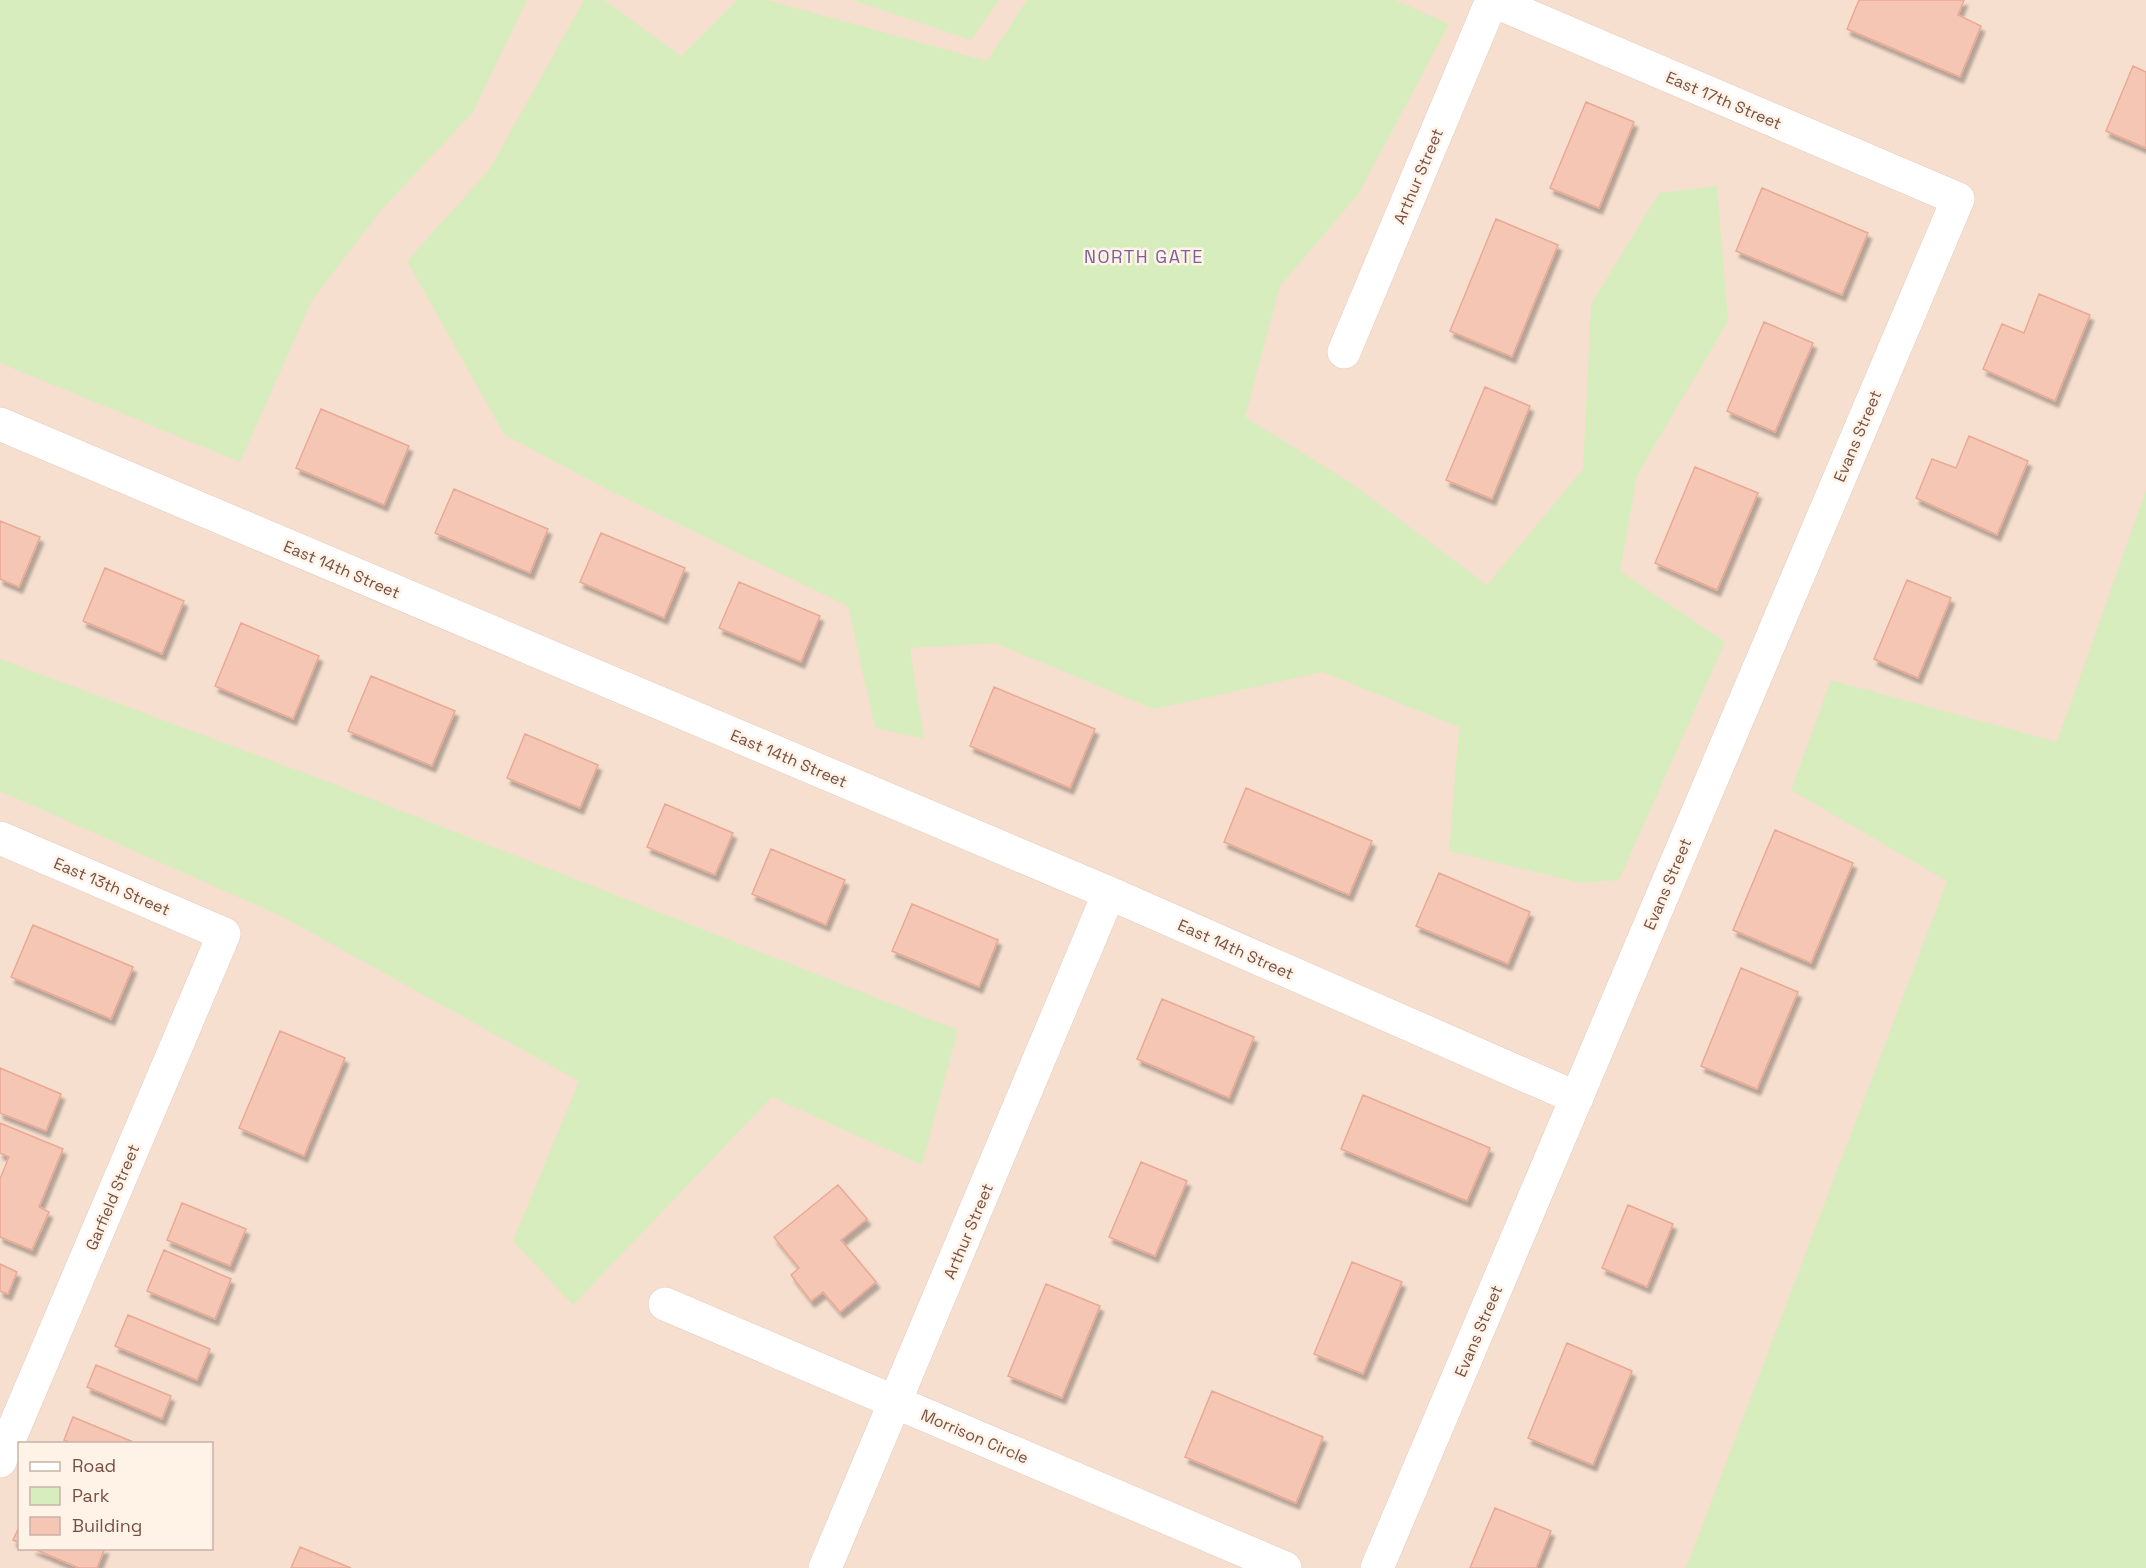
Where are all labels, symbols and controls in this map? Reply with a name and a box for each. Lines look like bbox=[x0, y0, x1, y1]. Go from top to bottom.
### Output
street label: East 17th Street bbox=[1663, 67, 1785, 134]
street label: Arthur Street bbox=[1389, 125, 1448, 227]
district label: NORTH GATE bbox=[1084, 245, 1204, 268]
street label: Evans Street bbox=[1829, 387, 1886, 485]
street label: East 14th Street bbox=[280, 535, 403, 603]
street label: East 14th Street bbox=[727, 724, 850, 792]
street label: Evans Street bbox=[1639, 835, 1696, 933]
street label: East 13th Street bbox=[50, 852, 173, 920]
street label: East 14th Street bbox=[1175, 914, 1297, 984]
street label: Garfield Street bbox=[81, 1141, 144, 1253]
street label: Arthur Street bbox=[939, 1180, 998, 1282]
street label: Evans Street bbox=[1450, 1282, 1507, 1380]
street label: Morrison Circle bbox=[918, 1404, 1032, 1469]
legend bbox=[18, 1442, 213, 1550]
text: Road bbox=[72, 1454, 116, 1477]
text: Park bbox=[72, 1484, 110, 1507]
text: Building bbox=[72, 1514, 142, 1537]

